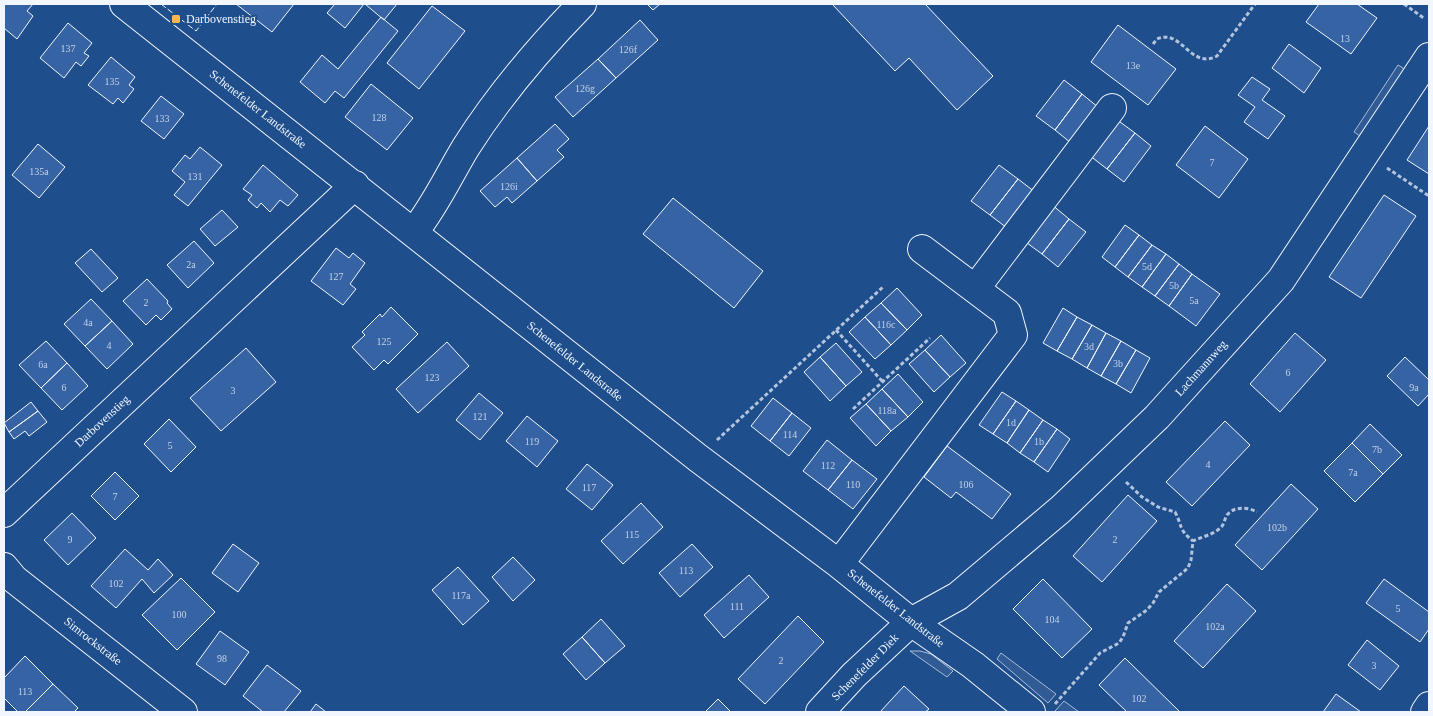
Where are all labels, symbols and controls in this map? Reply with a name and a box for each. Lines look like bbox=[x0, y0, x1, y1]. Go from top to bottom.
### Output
place label: Darbovenstieg bbox=[186, 12, 256, 26]
marker: Darbovenstieg bbox=[170, 13, 182, 25]
house number: 13 bbox=[1340, 33, 1350, 44]
house number: 137 bbox=[61, 43, 76, 54]
house number: 126f bbox=[619, 44, 638, 55]
house number: 13e bbox=[1126, 60, 1141, 71]
street label: Schenefelder Landstraße bbox=[207, 67, 309, 151]
house number: 135 bbox=[105, 76, 120, 87]
house number: 126g bbox=[575, 83, 595, 94]
house number: 128 bbox=[372, 112, 387, 123]
house number: 133 bbox=[155, 113, 170, 124]
house number: 7 bbox=[1210, 157, 1215, 168]
house number: 135a bbox=[29, 166, 49, 177]
house number: 131 bbox=[188, 171, 203, 182]
house number: 126i bbox=[500, 181, 518, 192]
house number: 2a bbox=[186, 259, 196, 270]
house number: 5d bbox=[1142, 261, 1152, 272]
house number: 127 bbox=[329, 271, 344, 282]
house number: 5b bbox=[1169, 280, 1179, 291]
house number: 5a bbox=[1189, 295, 1199, 306]
house number: 2 bbox=[144, 297, 149, 308]
house number: 4a bbox=[83, 317, 93, 328]
street label: Schenefelder Landstraße bbox=[524, 318, 626, 404]
house number: 116c bbox=[876, 319, 896, 330]
house number: 125 bbox=[377, 336, 392, 347]
street label: Lachmannweg bbox=[1172, 337, 1230, 399]
house number: 4 bbox=[107, 340, 112, 351]
house number: 3d bbox=[1084, 341, 1094, 352]
house number: 3b bbox=[1113, 358, 1123, 369]
house number: 6a bbox=[38, 359, 48, 370]
house number: 6 bbox=[1286, 367, 1291, 378]
house number: 123 bbox=[425, 372, 440, 383]
house number: 6 bbox=[62, 382, 67, 393]
house number: 9a bbox=[1409, 382, 1419, 393]
house number: 3 bbox=[231, 385, 236, 396]
street label: Darbovenstieg bbox=[72, 392, 132, 450]
house number: 118a bbox=[877, 405, 897, 416]
house number: 121 bbox=[473, 411, 488, 422]
house number: 1d bbox=[1006, 417, 1016, 428]
house number: 114 bbox=[783, 429, 797, 440]
house number: 119 bbox=[525, 436, 539, 447]
house number: 1b bbox=[1034, 436, 1044, 447]
house number: 5 bbox=[168, 440, 173, 451]
house number: 7b bbox=[1372, 444, 1382, 455]
house number: 4 bbox=[1206, 459, 1211, 470]
house number: 112 bbox=[821, 460, 835, 471]
house number: 7a bbox=[1348, 467, 1358, 478]
house number: 110 bbox=[846, 479, 860, 490]
house number: 106 bbox=[959, 479, 974, 490]
house number: 117 bbox=[582, 482, 596, 493]
house number: 7 bbox=[113, 491, 118, 502]
house number: 102b bbox=[1267, 522, 1287, 533]
house number: 115 bbox=[625, 529, 639, 540]
house number: 9 bbox=[68, 534, 73, 545]
house number: 2 bbox=[1113, 534, 1118, 545]
house number: 113 bbox=[679, 565, 693, 576]
street label: Schenefelder Landstraße bbox=[845, 566, 947, 650]
house number: 102 bbox=[109, 578, 124, 589]
house number: 117a bbox=[451, 590, 471, 601]
house number: 111 bbox=[730, 601, 744, 612]
house number: 5 bbox=[1396, 603, 1401, 614]
house number: 100 bbox=[172, 609, 187, 620]
street label: Simrockstraße bbox=[61, 614, 125, 668]
house number: 104 bbox=[1045, 614, 1060, 625]
house number: 102a bbox=[1205, 621, 1225, 632]
street label: Schenefelder Diek bbox=[829, 631, 901, 703]
house number: 98 bbox=[217, 653, 227, 664]
house number: 2 bbox=[779, 655, 784, 666]
house number: 3 bbox=[1372, 660, 1377, 671]
house number: 113 bbox=[18, 686, 32, 697]
house number: 102 bbox=[1132, 693, 1147, 704]

